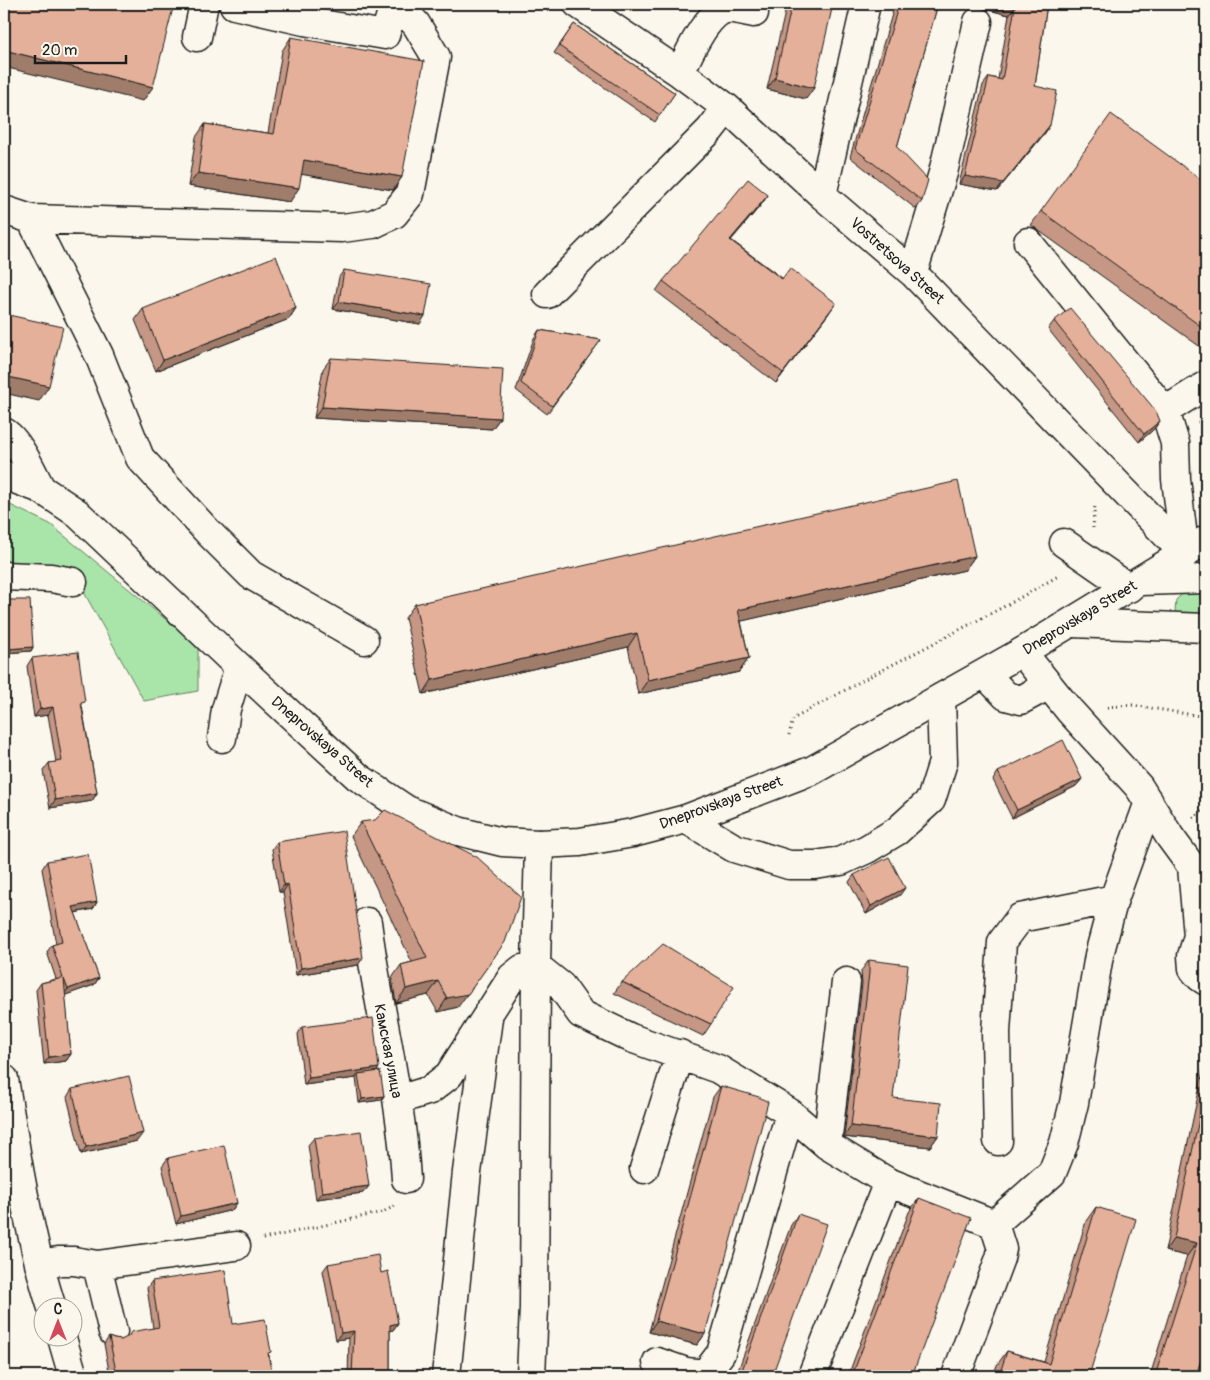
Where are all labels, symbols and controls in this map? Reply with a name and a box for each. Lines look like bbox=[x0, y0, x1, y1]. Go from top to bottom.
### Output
scale bar bbox=[35, 32, 126, 64]
text: 20 m bbox=[42, 41, 77, 60]
street label: Vostretsova Street bbox=[846, 214, 949, 309]
street label: Dneprovskaya Street bbox=[1020, 576, 1141, 659]
street label: Dneprovskaya Street bbox=[267, 692, 378, 792]
street label: Dneprovskaya Street bbox=[657, 772, 786, 834]
street label: Камская улица bbox=[370, 1002, 406, 1100]
north arrow bbox=[32, 1298, 82, 1348]
text: С bbox=[54, 1301, 63, 1318]

